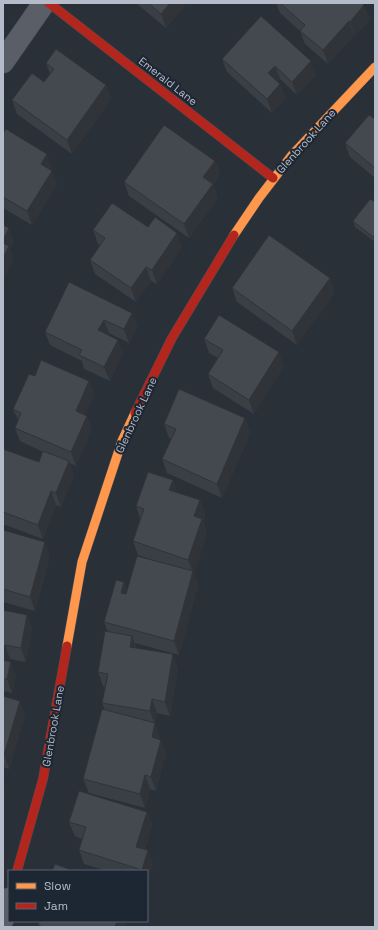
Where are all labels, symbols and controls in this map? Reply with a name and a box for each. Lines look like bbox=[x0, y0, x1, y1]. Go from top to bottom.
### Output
street label: Emerald Lane bbox=[136, 54, 200, 108]
street label: Glenbrook Lane bbox=[273, 106, 339, 176]
street label: Glenbrook Lane bbox=[112, 375, 160, 455]
street label: Glenbrook Lane bbox=[39, 684, 67, 768]
legend bbox=[8, 870, 148, 922]
text: Slow bbox=[44, 878, 71, 894]
text: Jam bbox=[44, 898, 68, 914]

